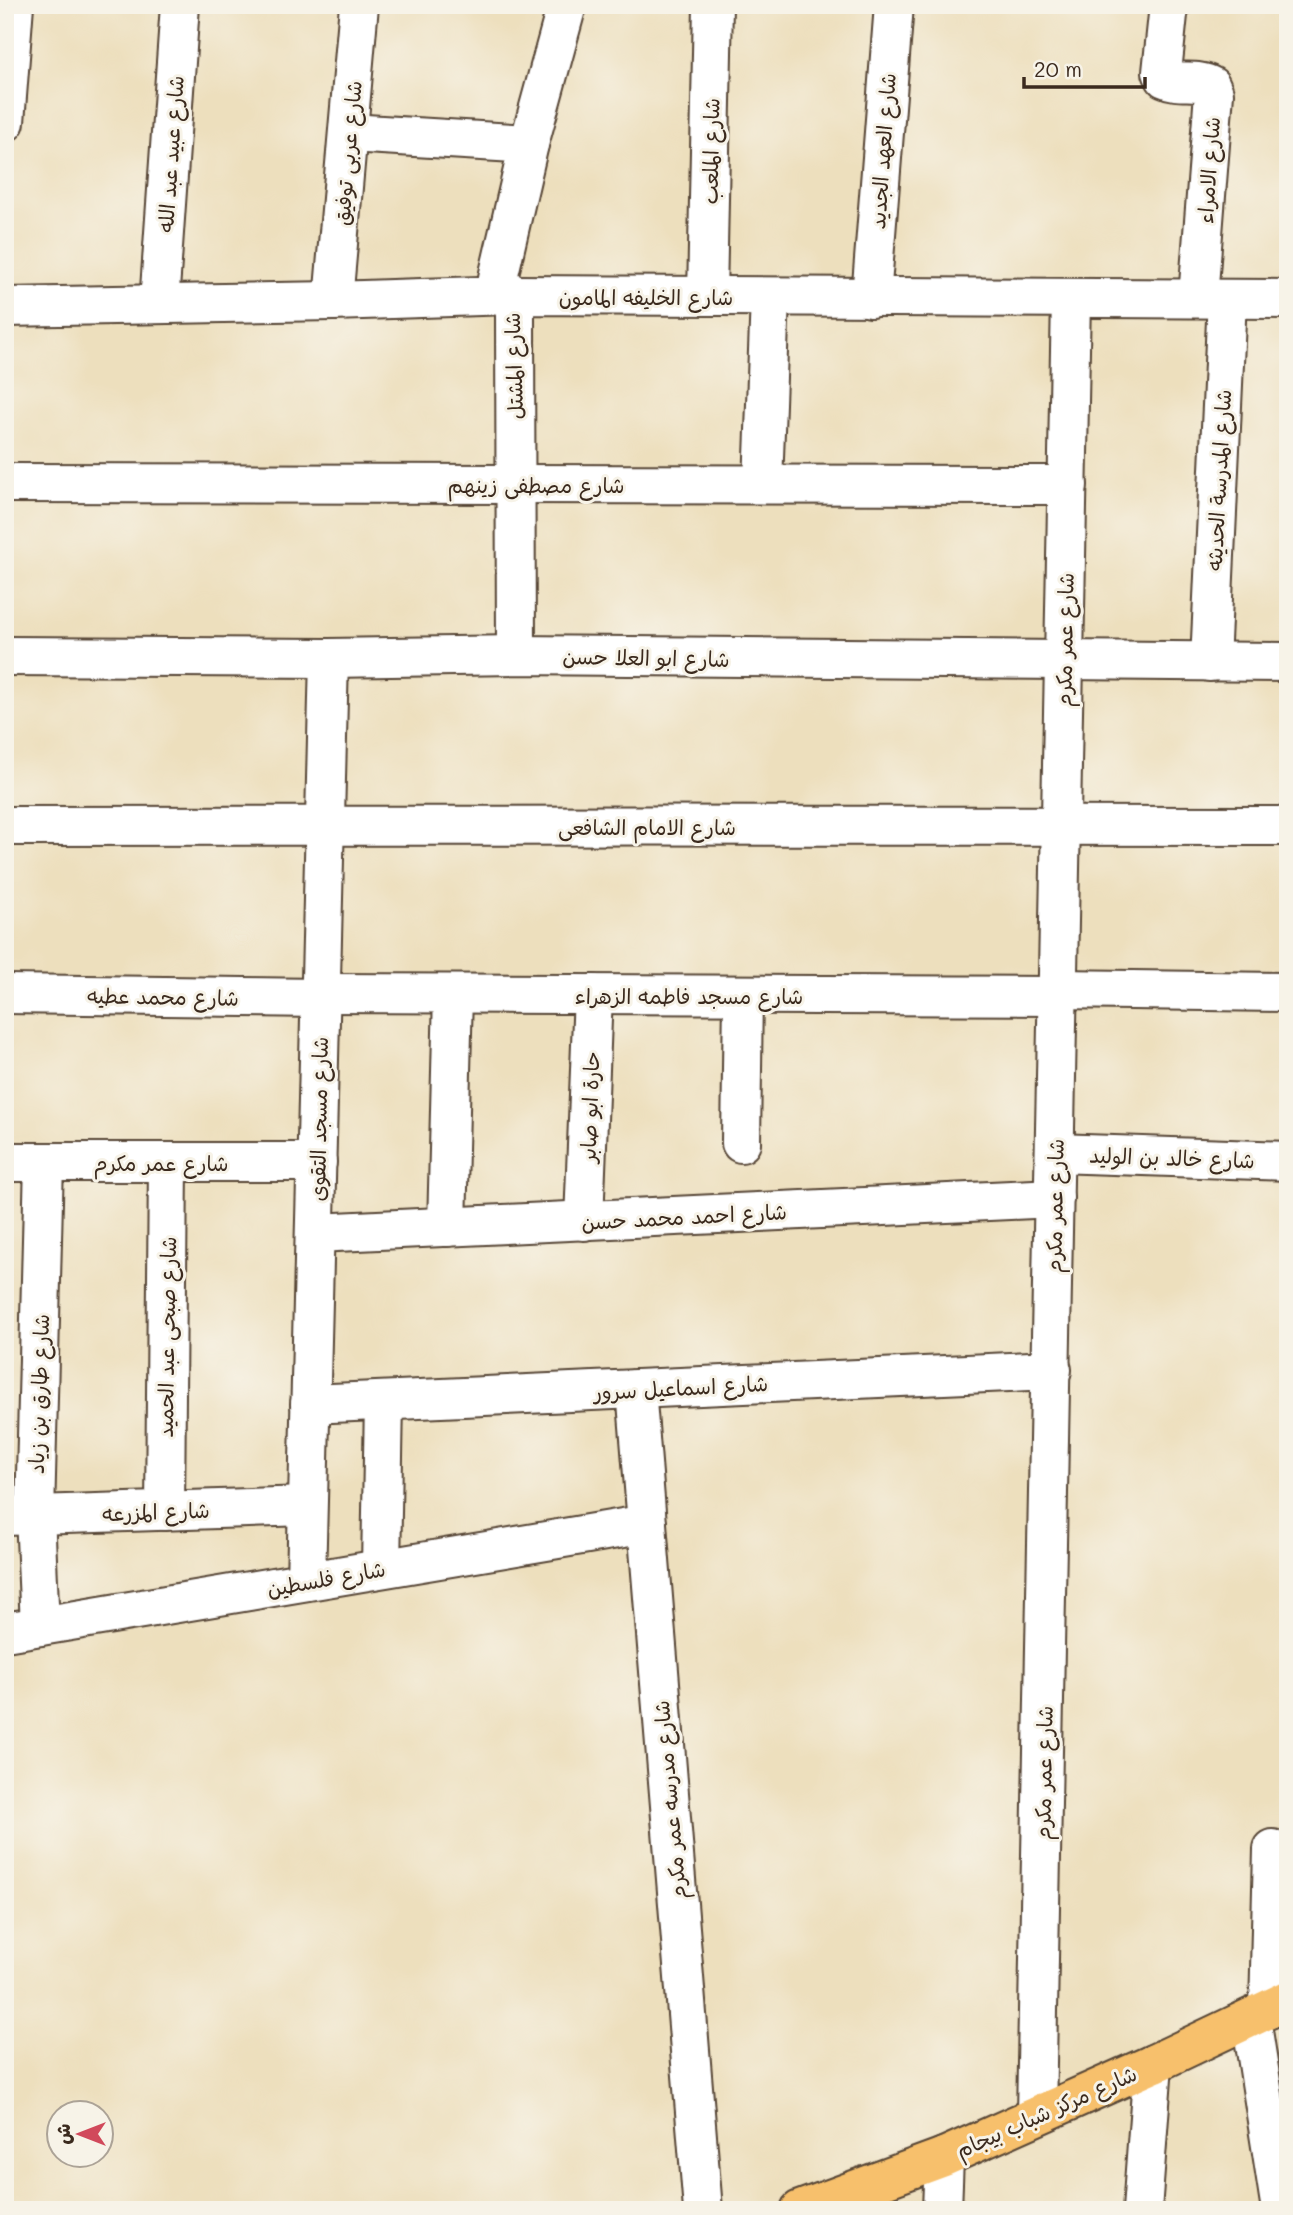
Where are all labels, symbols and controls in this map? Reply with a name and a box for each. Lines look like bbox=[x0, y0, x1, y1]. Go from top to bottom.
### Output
scale bar bbox=[1024, 46, 1144, 90]
text: 20 m bbox=[1034, 55, 1082, 82]
street label: شارع العهد الجديد bbox=[863, 72, 904, 230]
street label: شارع عبيد عبد الله bbox=[151, 75, 192, 234]
street label: شارع عربى توفيق bbox=[327, 79, 370, 227]
street label: شارع الملعب bbox=[696, 97, 727, 205]
street label: شارع الامراء bbox=[1191, 116, 1228, 224]
street label: شارع الخليفه المامون bbox=[559, 283, 733, 313]
street label: شارع المشتل bbox=[498, 312, 531, 420]
street label: شارع المدرسة الحديثه bbox=[1200, 389, 1239, 572]
street label: شارع مصطفى زينهم bbox=[448, 471, 624, 502]
street label: شارع عمر مكرم bbox=[1049, 572, 1083, 708]
street label: شارع ابو العلا حسن bbox=[562, 642, 730, 675]
street label: شارع الامام الشافعى bbox=[558, 813, 736, 844]
street label: شارع محمد عطيه bbox=[87, 981, 239, 1014]
street label: شارع مسجد فاطمه الزهراء bbox=[575, 982, 803, 1012]
street label: شارع مسجد التقوى bbox=[303, 1036, 336, 1202]
street label: حارة ابو صابر bbox=[573, 1051, 605, 1165]
street label: شارع عمر مكرم bbox=[1039, 1138, 1073, 1274]
street label: شارع خالد بن الوليد bbox=[1089, 1141, 1255, 1176]
street label: شارع عمر مكرم bbox=[94, 1149, 228, 1180]
street label: شارع احمد محمد حسن bbox=[580, 1197, 788, 1238]
street label: شارع صبحى عبد الحميد bbox=[151, 1236, 184, 1438]
street label: شارع طارق بن زياد bbox=[22, 1314, 57, 1475]
street label: شارع اسماعيل سرور bbox=[591, 1369, 769, 1408]
street label: شارع المزرعه bbox=[102, 1496, 210, 1529]
street label: شارع فلسطين bbox=[265, 1554, 388, 1605]
street label: شارع مدرسه عمر مكرم bbox=[647, 1699, 695, 1901]
street label: شارع عمر مكرم bbox=[1028, 1705, 1062, 1841]
street label: شارع مركز شباب بيجام bbox=[951, 2059, 1142, 2167]
north arrow bbox=[46, 2100, 116, 2170]
text: ش bbox=[50, 2123, 75, 2144]

